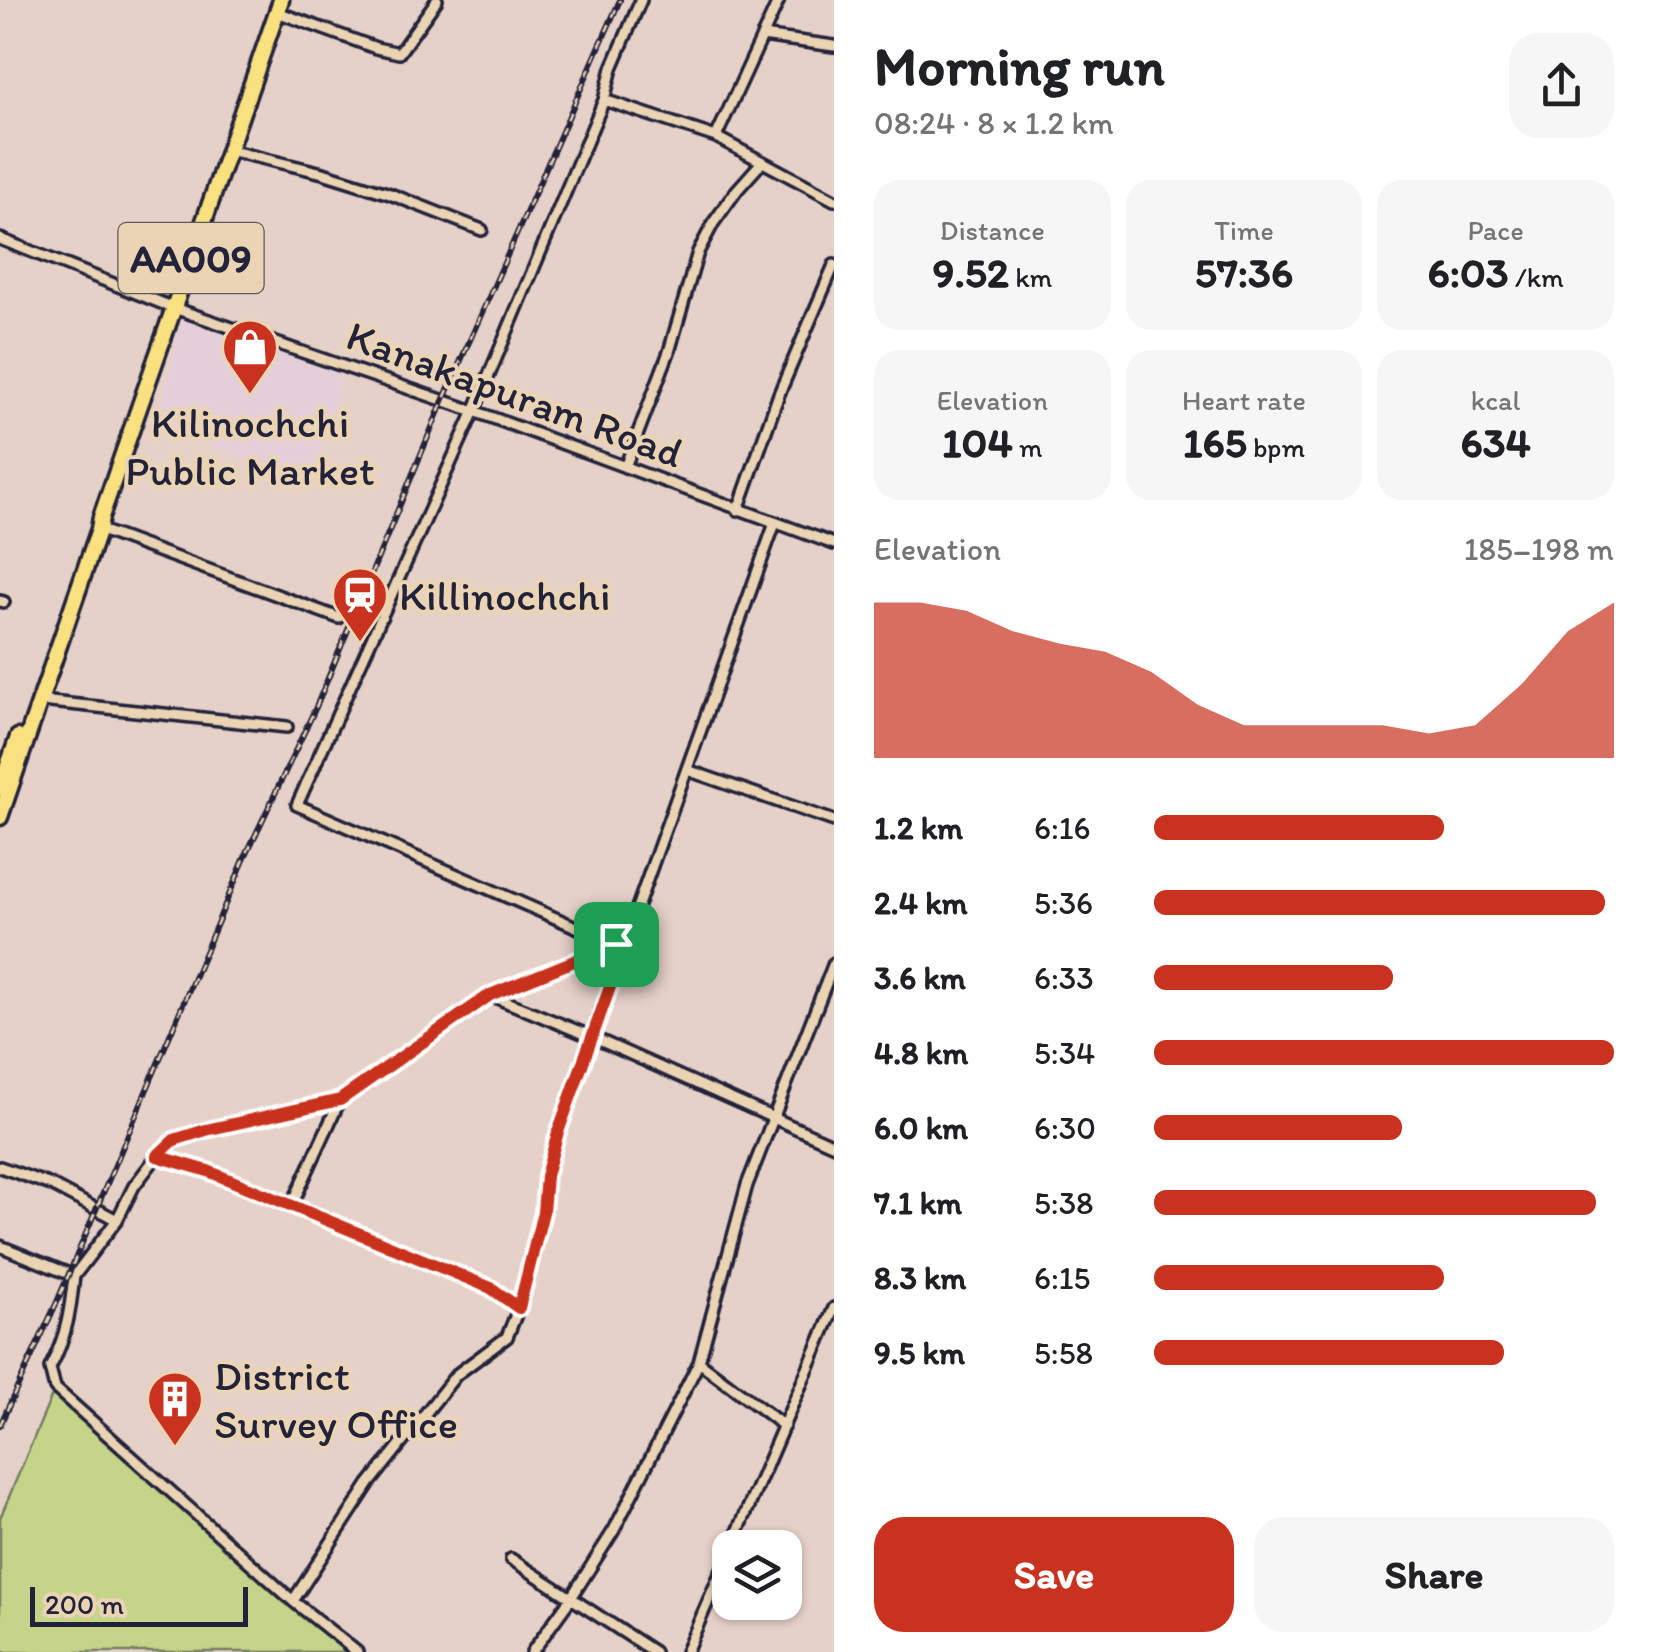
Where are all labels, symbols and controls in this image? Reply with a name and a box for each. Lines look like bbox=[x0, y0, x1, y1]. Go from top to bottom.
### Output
text: Morning run bbox=[874, 33, 1165, 99]
button: share bbox=[1509, 33, 1614, 138]
text: 08:24 · 8 × 1.2 km bbox=[874, 104, 1114, 142]
text: Distance bbox=[940, 213, 1045, 247]
text: Time bbox=[1214, 213, 1274, 247]
text: Pace bbox=[1468, 213, 1524, 247]
road number: AA009 bbox=[119, 223, 264, 293]
text: 9.52 bbox=[932, 247, 1009, 298]
text: 57:36 bbox=[1195, 247, 1293, 298]
text: 6:03 bbox=[1427, 247, 1509, 298]
text: km bbox=[1009, 260, 1052, 294]
text: /km bbox=[1509, 260, 1564, 294]
street label: Kanakapuram Road bbox=[340, 310, 690, 479]
shop icon: Kilinochchi Public Market bbox=[220, 317, 280, 396]
text: Elevation bbox=[937, 383, 1048, 417]
text: Heart rate bbox=[1182, 383, 1306, 417]
text: kcal bbox=[1471, 383, 1521, 417]
place label: Kilinochchi Public Market bbox=[125, 397, 375, 496]
text: 104 bbox=[942, 417, 1013, 468]
text: 165 bbox=[1183, 417, 1247, 468]
text: 634 bbox=[1460, 417, 1531, 468]
text: m bbox=[1013, 430, 1043, 464]
text: bpm bbox=[1247, 430, 1305, 464]
text: Elevation bbox=[874, 530, 1001, 568]
text: 185–198 m bbox=[1464, 530, 1614, 568]
station icon: Killinochchi bbox=[330, 565, 390, 644]
place label: Killinochchi bbox=[399, 570, 610, 621]
text: 1.2 km bbox=[874, 809, 963, 847]
text: 6:16 bbox=[1034, 809, 1091, 847]
text: 2.4 km bbox=[874, 884, 967, 922]
text: 5:36 bbox=[1034, 884, 1093, 922]
pin bbox=[574, 902, 659, 987]
icon: arrive bbox=[589, 917, 644, 972]
text: 3.6 km bbox=[874, 959, 966, 997]
text: 6:33 bbox=[1034, 959, 1094, 997]
text: 4.8 km bbox=[874, 1034, 968, 1072]
text: 5:34 bbox=[1034, 1034, 1095, 1072]
text: 6.0 km bbox=[874, 1109, 968, 1147]
text: 6:30 bbox=[1034, 1109, 1096, 1147]
text: 7.1 km bbox=[874, 1184, 962, 1222]
text: 5:38 bbox=[1034, 1184, 1094, 1222]
text: 8.3 km bbox=[874, 1259, 966, 1297]
text: 6:15 bbox=[1034, 1259, 1090, 1297]
text: 9.5 km bbox=[874, 1334, 965, 1372]
text: 5:58 bbox=[1034, 1334, 1093, 1372]
place label: District Survey Office bbox=[214, 1350, 458, 1449]
building icon: District Survey Office bbox=[145, 1369, 205, 1448]
button: Save bbox=[874, 1517, 1234, 1632]
button: Share bbox=[1254, 1517, 1614, 1632]
map controls bbox=[712, 1530, 802, 1620]
button: layers bbox=[712, 1530, 802, 1620]
scale bar bbox=[30, 1582, 248, 1626]
text: 200 m bbox=[45, 1587, 124, 1621]

